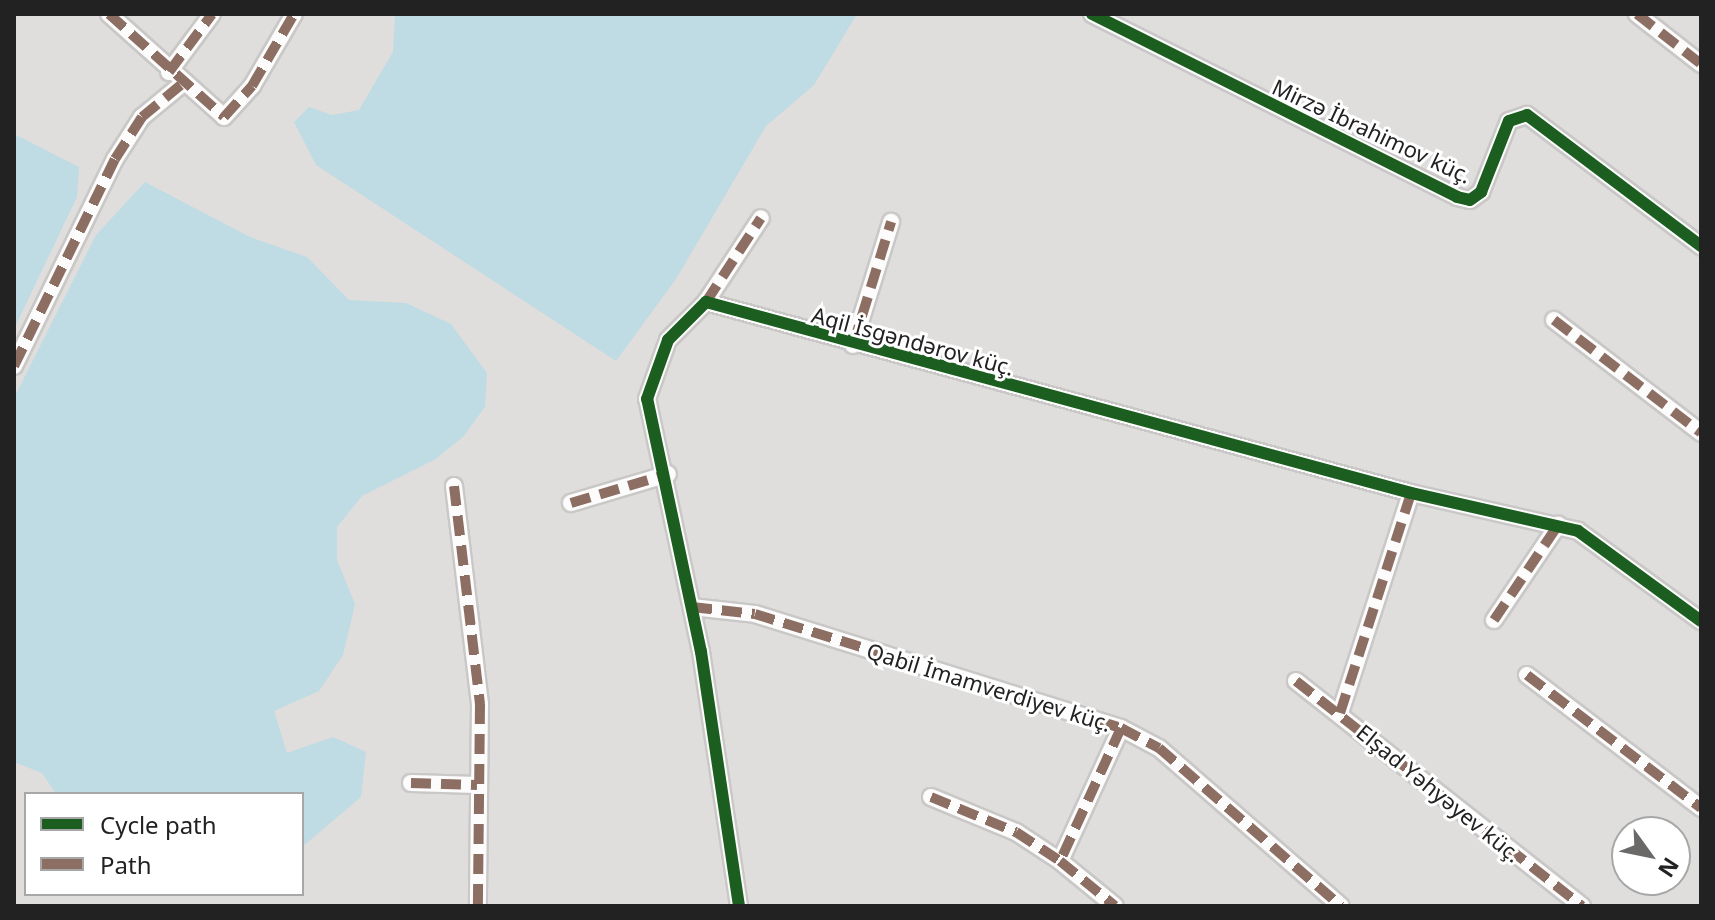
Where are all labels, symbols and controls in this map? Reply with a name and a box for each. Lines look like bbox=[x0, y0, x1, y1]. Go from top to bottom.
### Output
street label: Mirzə İbrahimov küç. bbox=[1268, 73, 1476, 189]
street label: Aqil İsgəndərov küç. bbox=[809, 301, 1017, 381]
street label: Qabil İmamverdiyev küç. bbox=[864, 637, 1114, 737]
street label: Elşad Yəhyəyev küç. bbox=[1351, 719, 1527, 867]
legend bbox=[24, 792, 304, 896]
text: Cycle path bbox=[100, 808, 217, 841]
north arrow bbox=[1611, 816, 1691, 896]
text: Path bbox=[100, 848, 151, 881]
text: N bbox=[1652, 852, 1687, 884]

